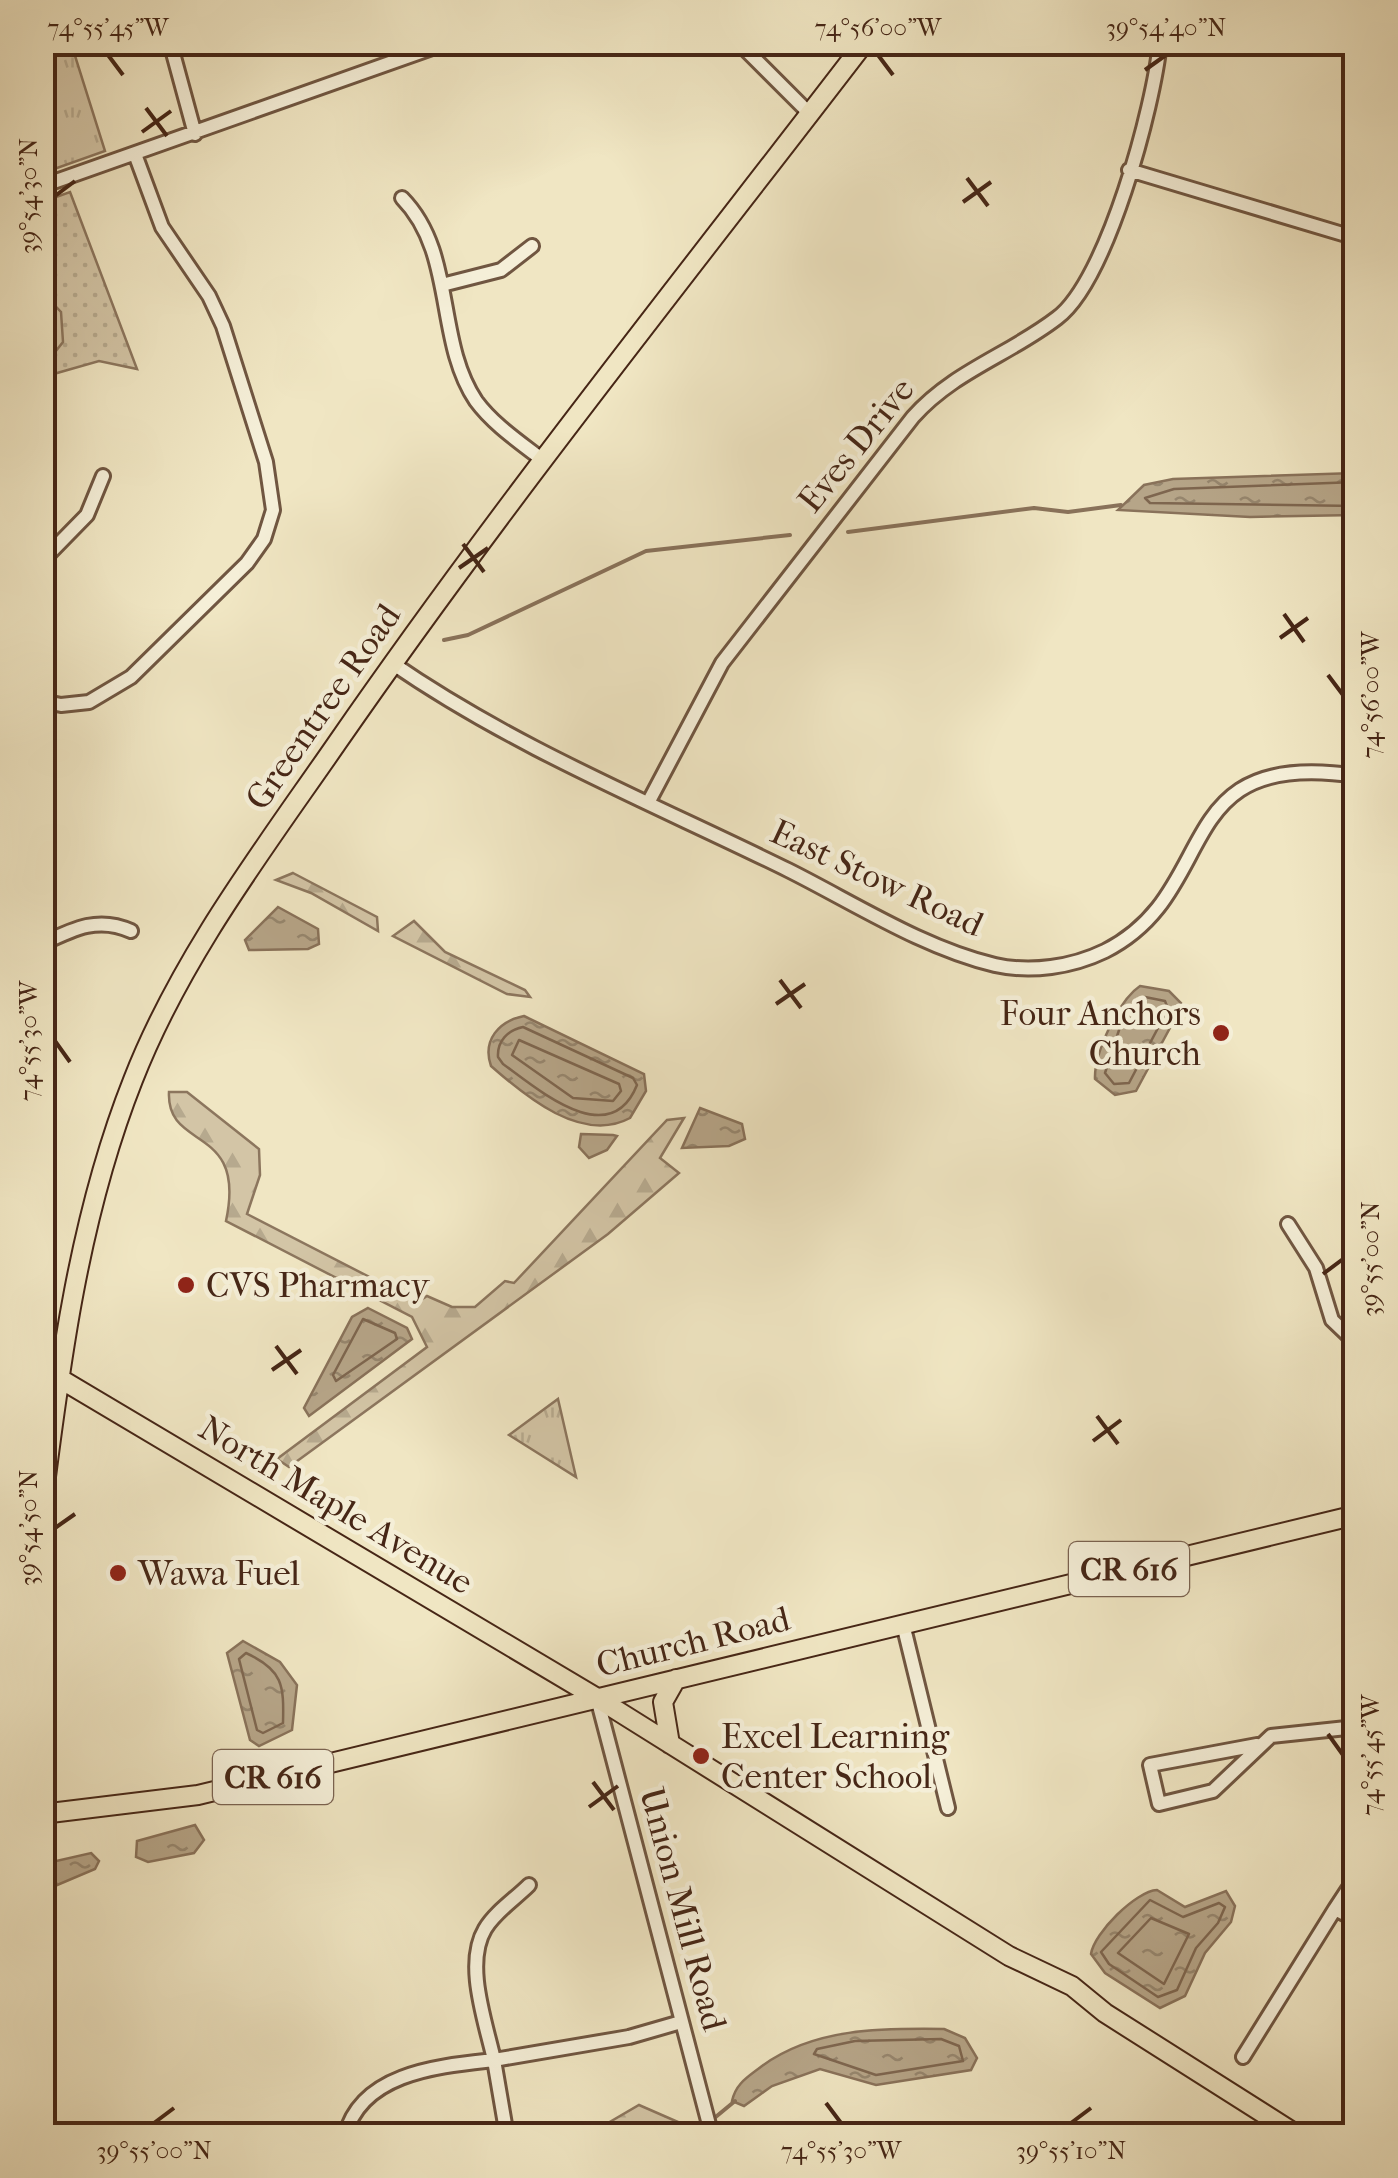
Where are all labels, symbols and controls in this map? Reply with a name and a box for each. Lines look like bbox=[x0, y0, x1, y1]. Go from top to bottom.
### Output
text: 74°55'45"W bbox=[47, 13, 170, 42]
text: 74°56'00"W bbox=[815, 13, 943, 42]
text: 39°54'40"N bbox=[1106, 13, 1226, 42]
text: 39°54'30"N bbox=[14, 138, 43, 254]
street label: Eves Drive bbox=[789, 370, 923, 520]
street label: Greentree Road bbox=[237, 596, 410, 818]
text: 74°56'00"W bbox=[1356, 630, 1385, 758]
street label: East Stow Road bbox=[764, 811, 991, 945]
text: 74°55'30"W bbox=[14, 979, 43, 1101]
place label: Four Anchors Church bbox=[1000, 993, 1201, 1074]
marker: Four Anchors Church bbox=[1210, 1022, 1232, 1044]
text: 39°55'00"N bbox=[1356, 1201, 1385, 1317]
place label: CVS Pharmacy bbox=[206, 1265, 430, 1306]
marker: CVS Pharmacy bbox=[175, 1274, 197, 1296]
street label: North Maple Avenue bbox=[192, 1407, 480, 1603]
text: 39°54'50"N bbox=[14, 1470, 43, 1586]
road number: CR 616 bbox=[1069, 1542, 1189, 1596]
place label: Wawa Fuel bbox=[137, 1553, 300, 1594]
marker: Wawa Fuel bbox=[107, 1562, 129, 1584]
street label: Church Road bbox=[592, 1598, 795, 1686]
text: 74°55'45"W bbox=[1356, 1693, 1385, 1816]
place label: Excel Learning Center School bbox=[721, 1716, 949, 1797]
marker: Excel Learning Center School bbox=[690, 1745, 712, 1767]
road number: CR 616 bbox=[213, 1750, 333, 1804]
street label: Union Mill Road bbox=[631, 1783, 735, 2036]
text: 39°55'00"N bbox=[96, 2136, 212, 2165]
text: 74°55'30"W bbox=[781, 2136, 903, 2165]
text: 39°55'10"N bbox=[1016, 2136, 1126, 2165]

